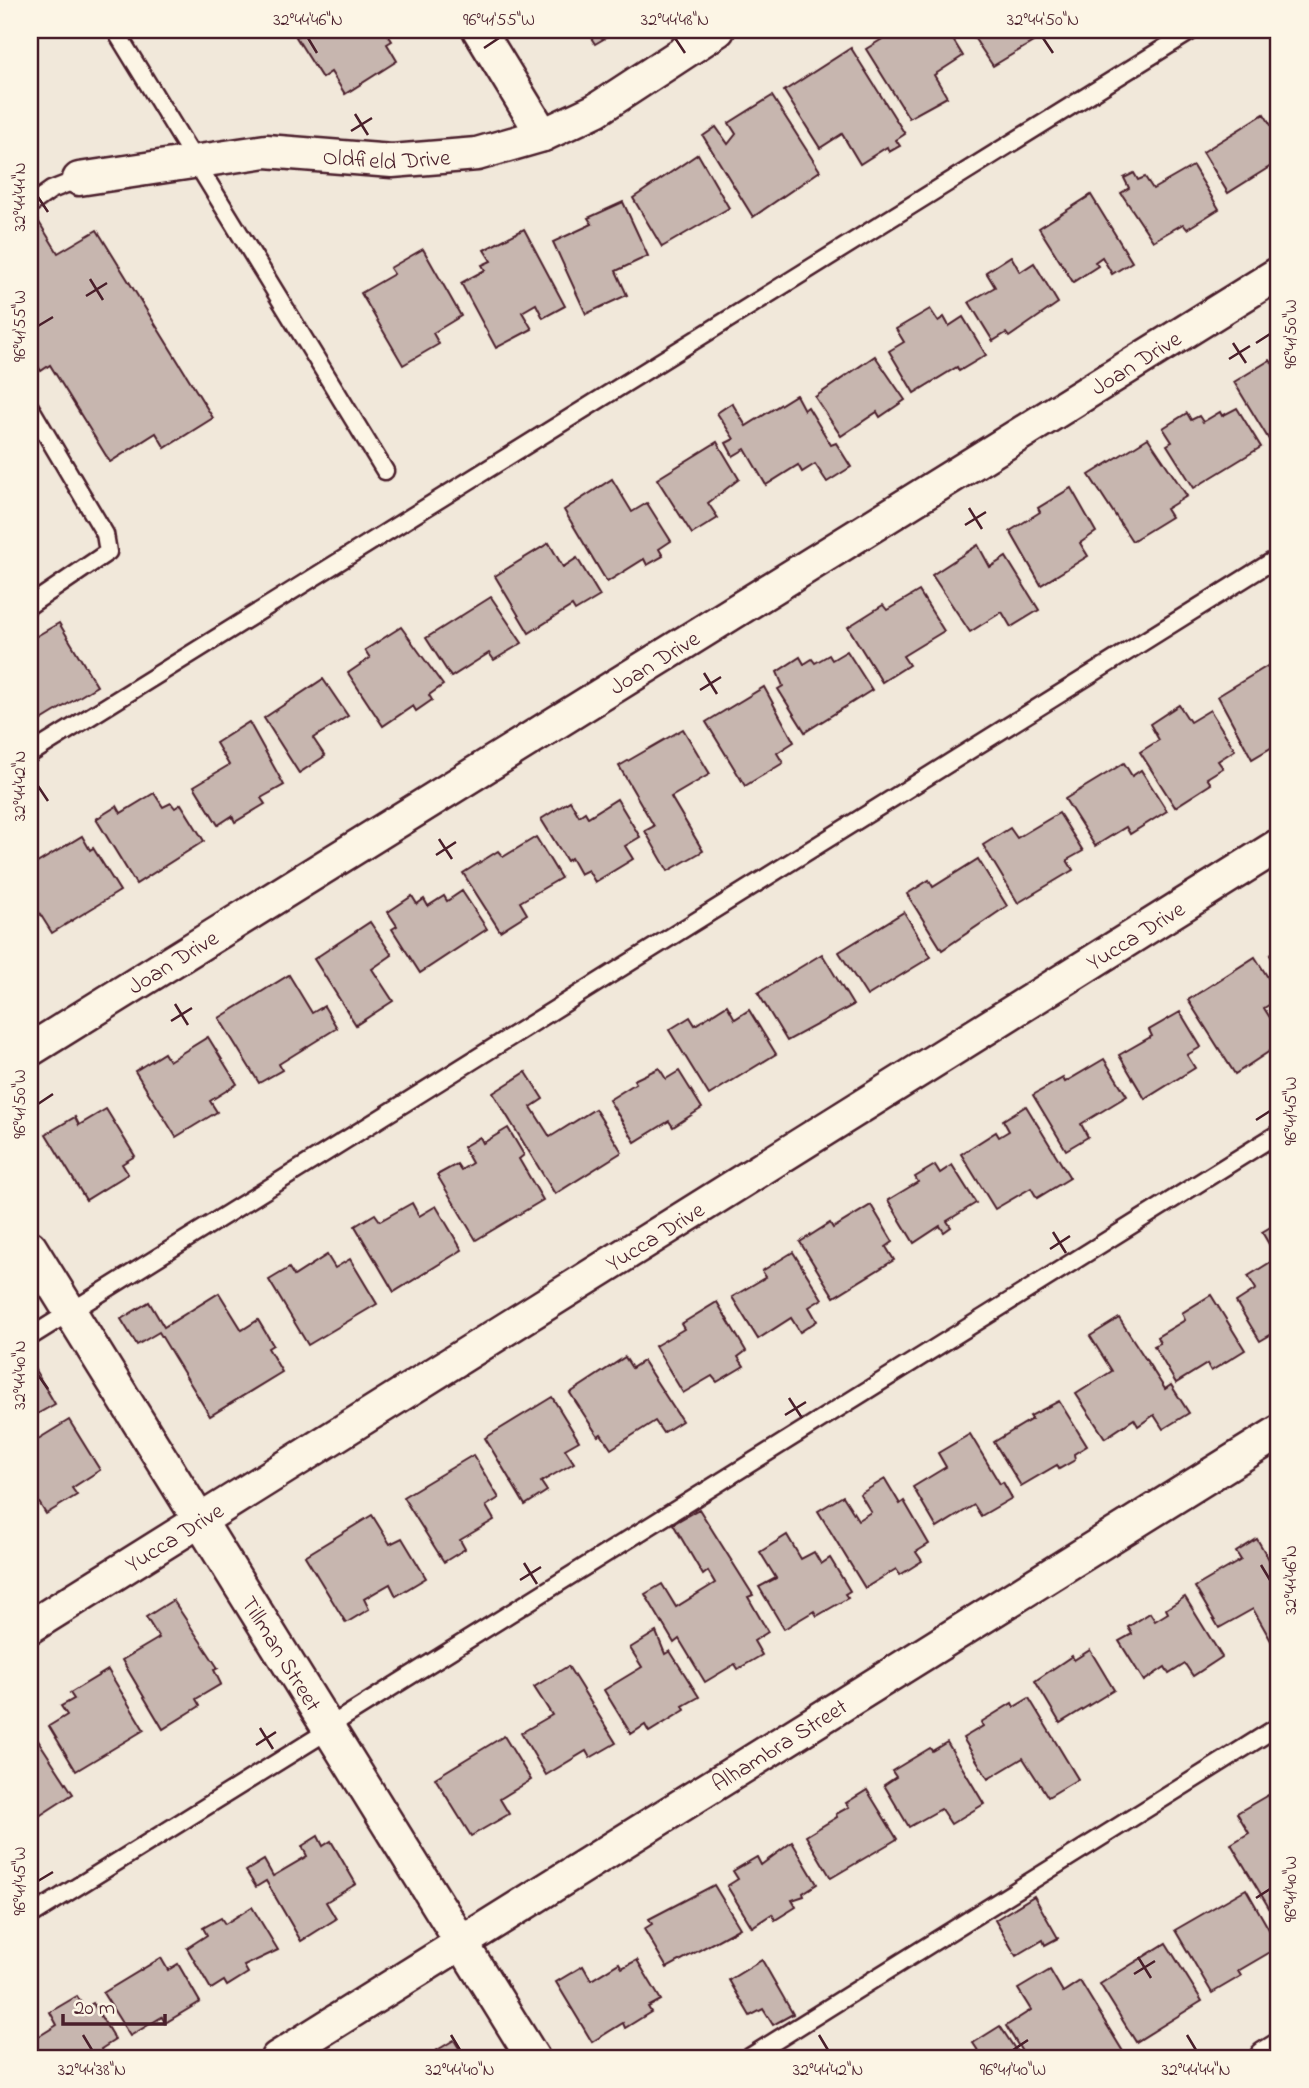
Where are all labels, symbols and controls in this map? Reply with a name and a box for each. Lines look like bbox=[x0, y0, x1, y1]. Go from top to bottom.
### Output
text: 32°44'46"N bbox=[273, 8, 343, 34]
text: 96°41'55"W bbox=[463, 8, 535, 34]
text: 32°44'48"N bbox=[641, 8, 709, 34]
text: 32°44'50"N bbox=[1007, 8, 1079, 34]
street label: Oldfield Drive bbox=[321, 142, 452, 180]
text: 32°44'44"N bbox=[8, 162, 34, 232]
text: 96°41'55"W bbox=[8, 290, 34, 362]
text: 96°41'50"W bbox=[1279, 299, 1305, 369]
street label: Joan Drive bbox=[1085, 323, 1189, 405]
street label: Joan Drive bbox=[604, 623, 707, 705]
text: 32°44'42"N bbox=[8, 751, 34, 821]
street label: Yucca Drive bbox=[1081, 894, 1193, 980]
street label: Joan Drive bbox=[122, 922, 226, 1004]
text: 96°41'50"W bbox=[8, 1069, 34, 1139]
text: 96°41'45"W bbox=[1279, 1076, 1305, 1146]
street label: Yucca Drive bbox=[600, 1194, 712, 1281]
text: 32°44'40"N bbox=[8, 1340, 34, 1410]
street label: Yucca Drive bbox=[120, 1495, 232, 1582]
text: 32°44'46"N bbox=[1279, 1545, 1305, 1615]
street label: Tillman Street bbox=[231, 1590, 328, 1719]
street label: Alhambra Street bbox=[706, 1691, 855, 1801]
text: 96°41'45"W bbox=[8, 1846, 34, 1916]
text: 96°41'40"W bbox=[1279, 1856, 1305, 1922]
scale bar bbox=[63, 1983, 164, 2027]
text: 20 m bbox=[74, 1994, 115, 2024]
text: 32°44'38"N bbox=[58, 2058, 126, 2084]
text: 32°44'40"N bbox=[425, 2058, 495, 2084]
text: 32°44'42"N bbox=[793, 2058, 863, 2084]
text: 96°41'40"W bbox=[980, 2058, 1046, 2084]
text: 32°44'44"N bbox=[1161, 2058, 1231, 2084]

